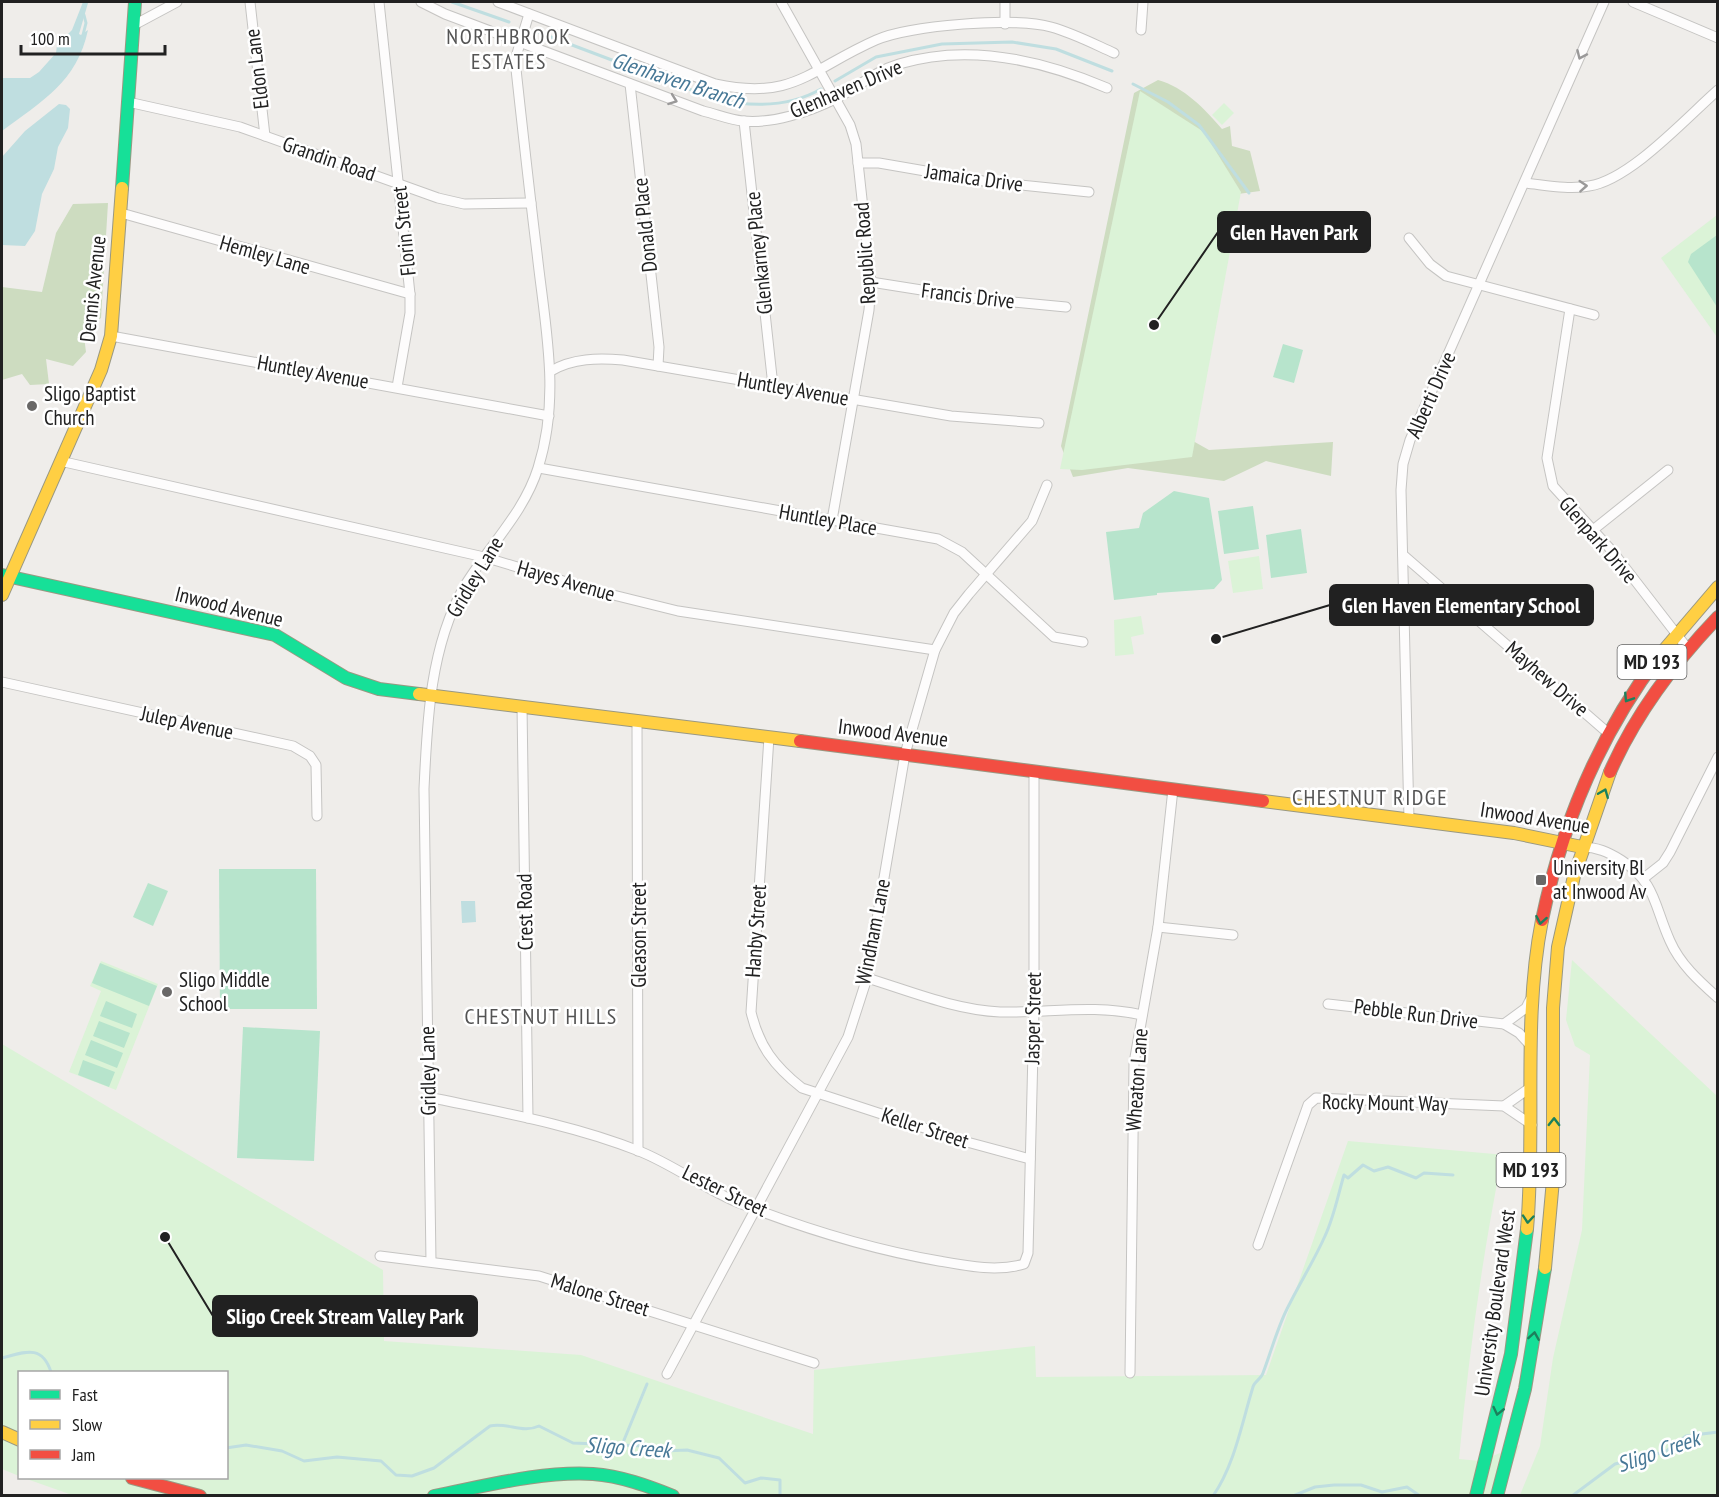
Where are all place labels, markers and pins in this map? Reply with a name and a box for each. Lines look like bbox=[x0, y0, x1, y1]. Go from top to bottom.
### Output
callout: Glen Haven Park bbox=[1218, 212, 1370, 252]
place label: Sligo Baptist Church bbox=[44, 380, 136, 431]
marker: Sligo Baptist Church bbox=[25, 399, 39, 413]
callout: Glen Haven Elementary School bbox=[1330, 585, 1593, 625]
place label: University Bl at Inwood Av bbox=[1553, 854, 1647, 905]
marker: University Bl at Inwood Av bbox=[1534, 873, 1548, 887]
place label: Sligo Middle School bbox=[179, 966, 270, 1017]
marker: Sligo Middle School bbox=[160, 985, 174, 999]
callout: Sligo Creek Stream Valley Park bbox=[213, 1296, 477, 1336]

